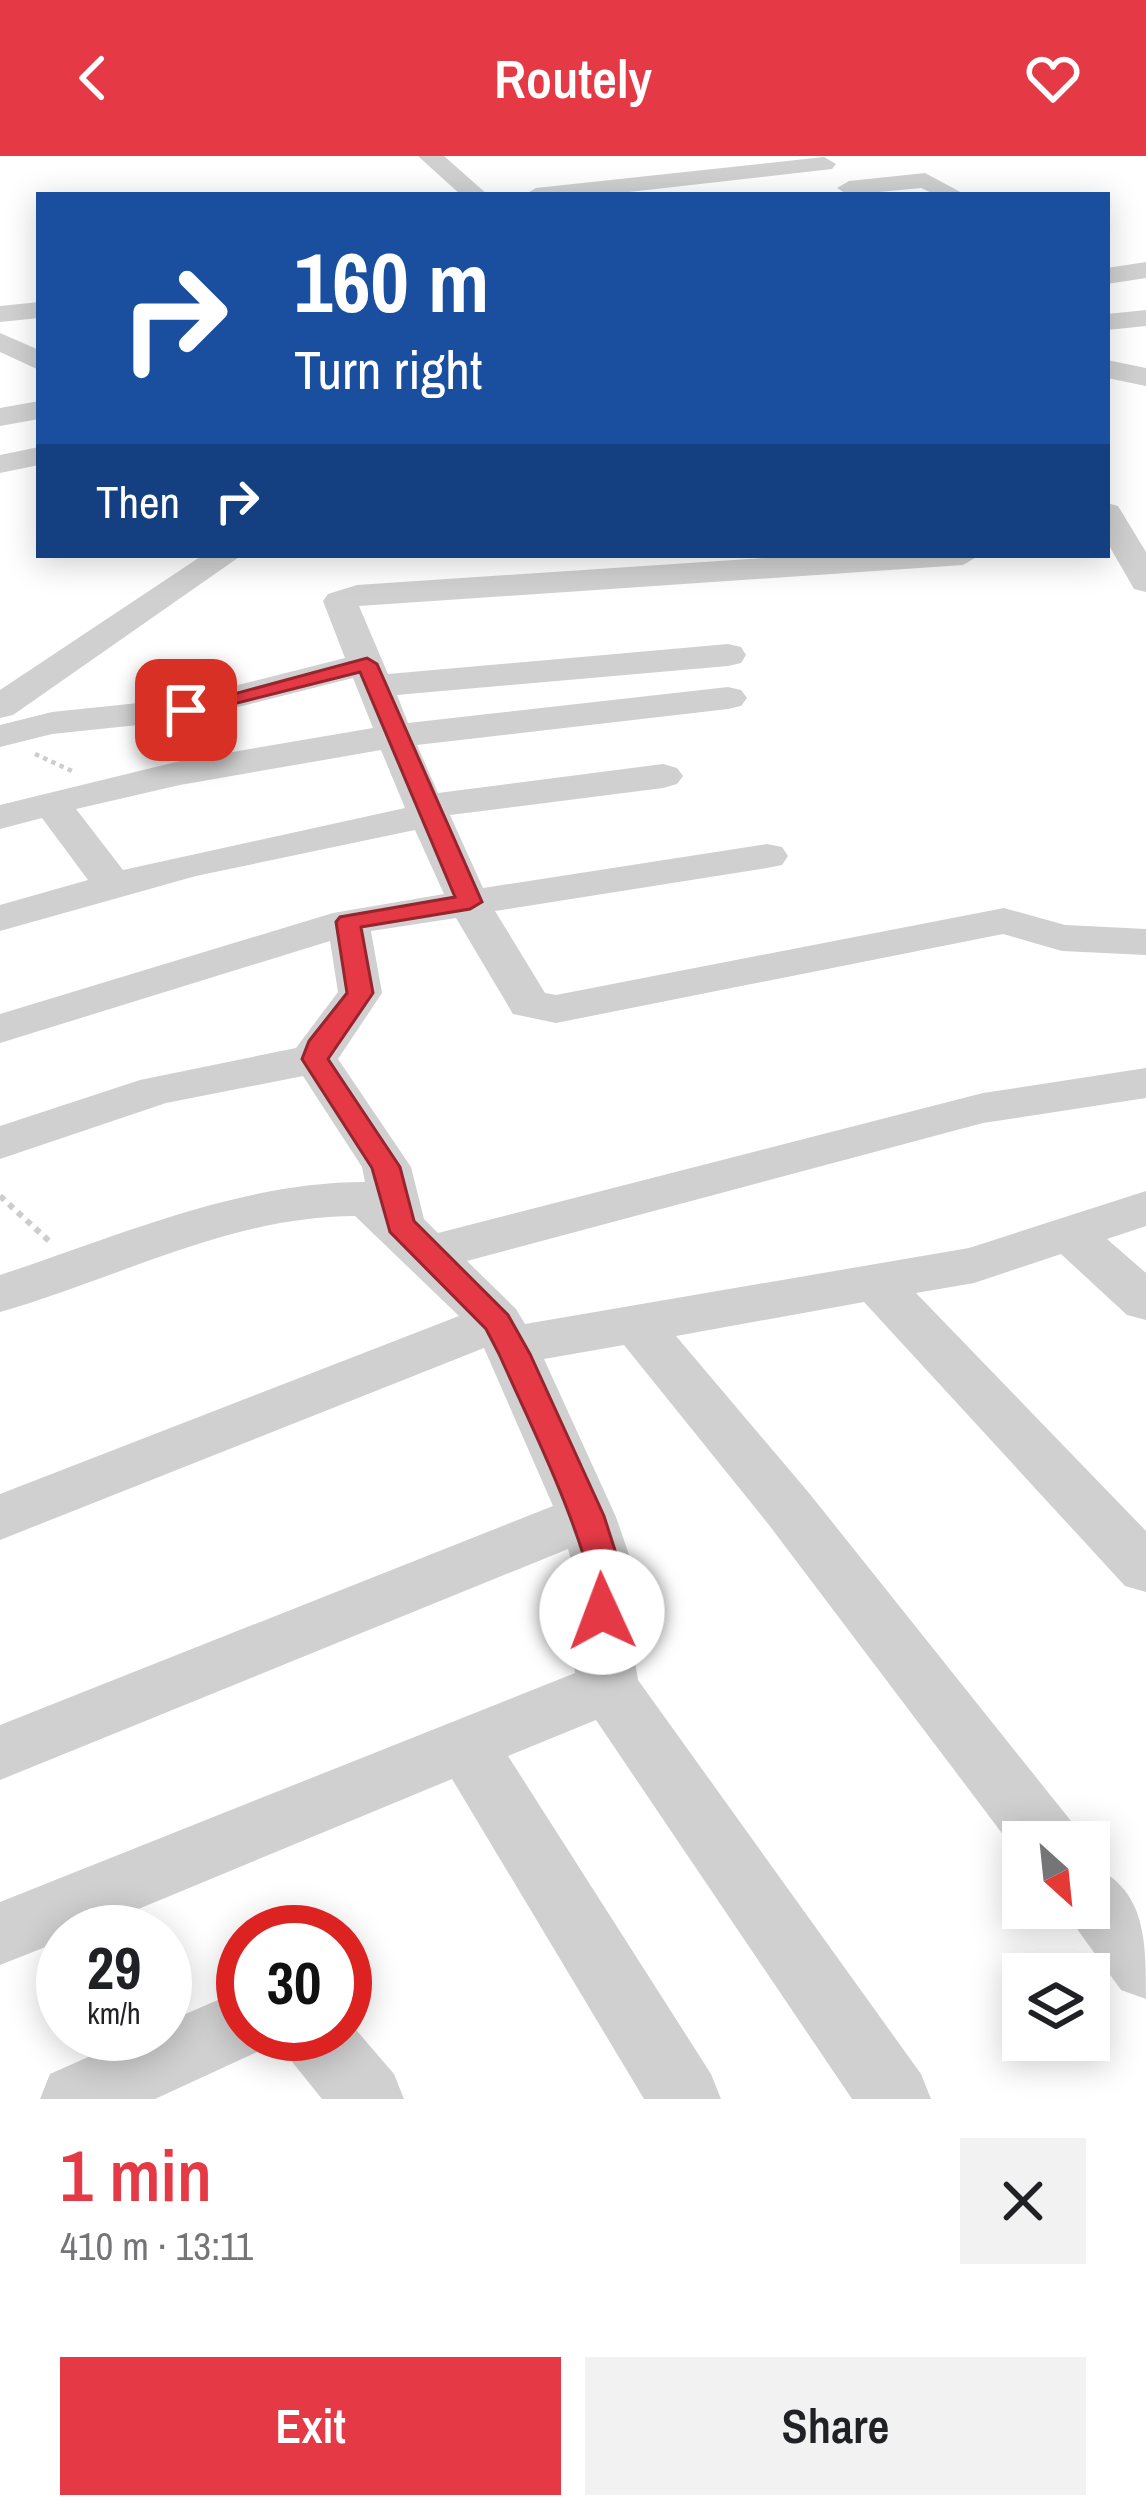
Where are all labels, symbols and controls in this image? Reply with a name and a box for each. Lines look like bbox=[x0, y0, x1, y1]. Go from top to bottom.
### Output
text: Routely bbox=[494, 42, 652, 115]
icon: back bbox=[60, 45, 126, 111]
icon: heart bbox=[1020, 45, 1086, 111]
text: 160 m bbox=[294, 225, 489, 338]
icon: right bbox=[96, 240, 252, 396]
text: Turn right bbox=[294, 333, 482, 406]
icon: right bbox=[204, 468, 270, 534]
text: Then bbox=[96, 471, 180, 532]
pin bbox=[135, 659, 237, 761]
icon: arrive bbox=[153, 677, 219, 743]
position arrow bbox=[539, 1549, 665, 1675]
north arrow bbox=[1002, 1821, 1110, 1929]
map controls bbox=[1002, 1821, 1110, 2061]
speed limit sign: 30 bbox=[216, 1905, 372, 2061]
text: 29 bbox=[87, 1927, 141, 2008]
button: layers bbox=[1002, 1953, 1110, 2061]
text: km/h bbox=[87, 1993, 141, 2033]
text: 1 min bbox=[60, 2126, 212, 2223]
button: close bbox=[960, 2138, 1086, 2264]
text: 410 m · 13:11 bbox=[60, 2220, 253, 2272]
button: Exit bbox=[60, 2357, 561, 2495]
button: Share bbox=[585, 2357, 1086, 2495]

